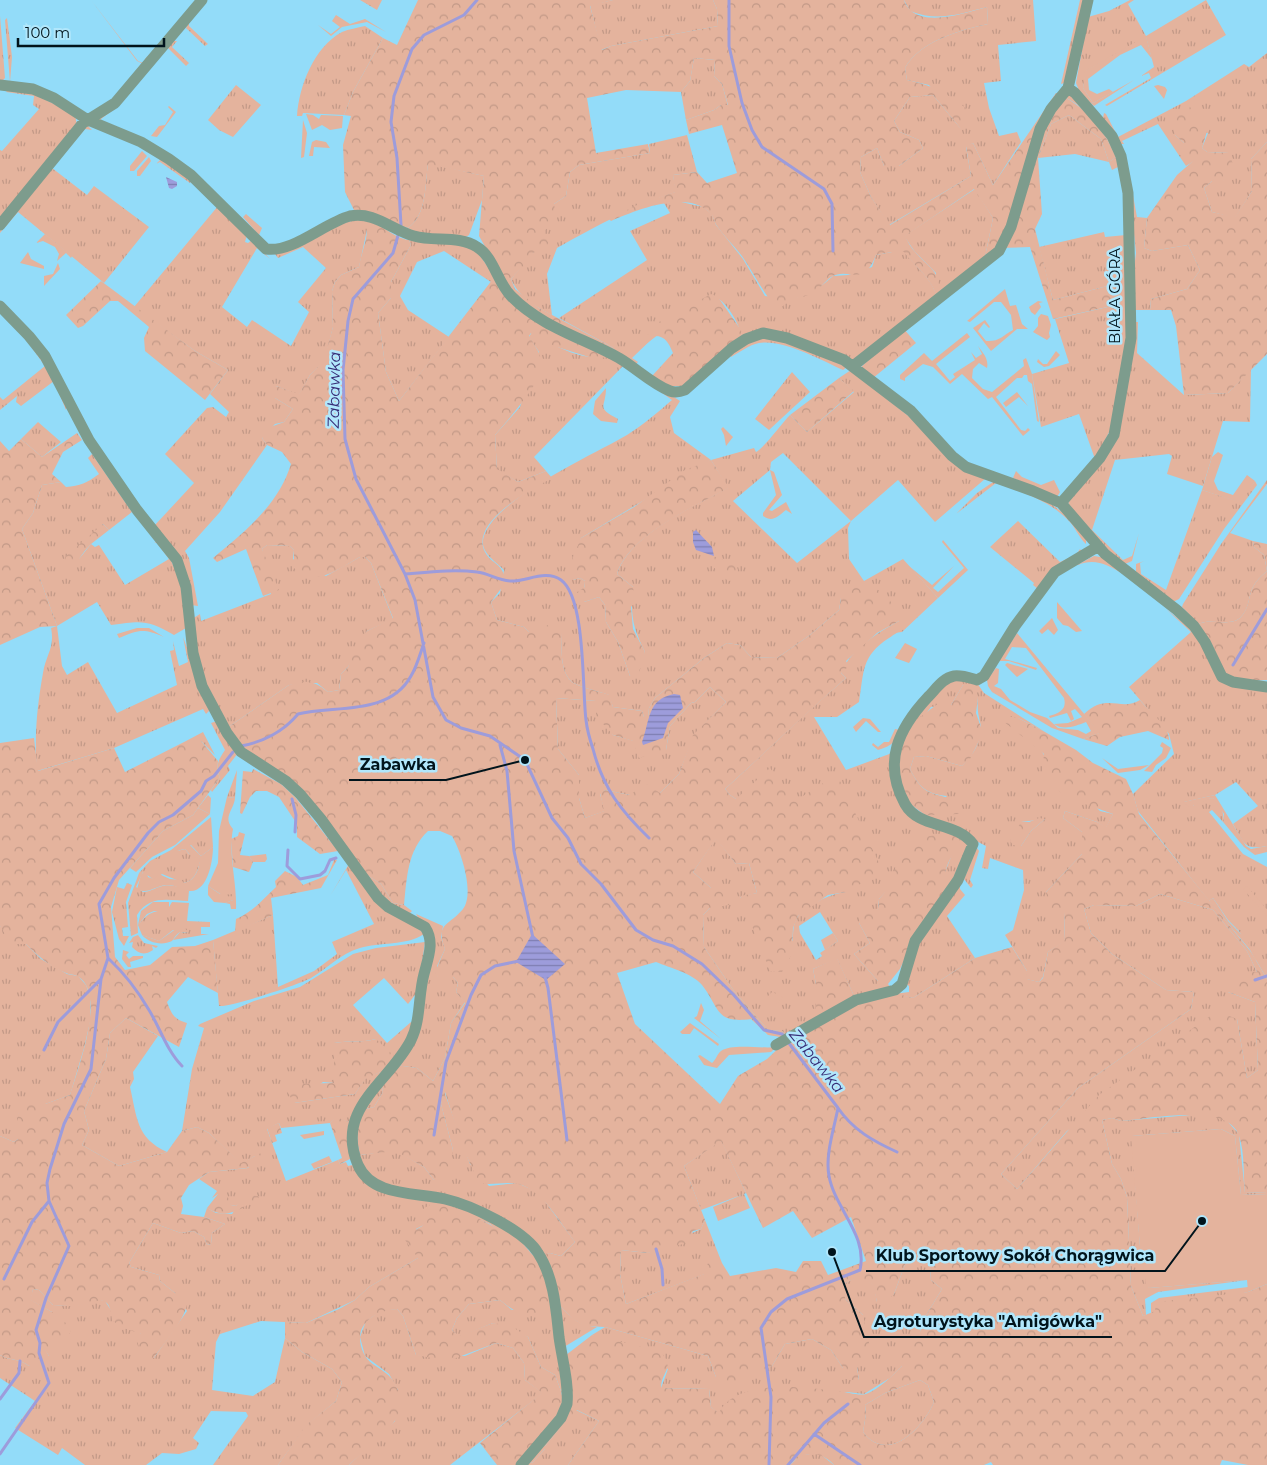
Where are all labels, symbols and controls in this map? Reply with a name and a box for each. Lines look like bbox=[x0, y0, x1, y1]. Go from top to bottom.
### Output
scale bar bbox=[18, 15, 164, 47]
text: 100 m bbox=[25, 23, 70, 42]
street label: BIAŁA GÓRA bbox=[1105, 248, 1124, 344]
water label: Zabawka bbox=[324, 351, 344, 430]
callout: Zabawka bbox=[349, 749, 446, 780]
text: Zabawka bbox=[360, 755, 436, 774]
water label: Zabawka bbox=[785, 1024, 849, 1097]
callout: Klub Sportowy Sokół Chorągwica bbox=[866, 1240, 1165, 1271]
text: Klub Sportowy Sokół Chorągwica bbox=[876, 1246, 1154, 1266]
callout: Agroturystyka "Amigówka" bbox=[864, 1306, 1112, 1337]
text: Agroturystyka "Amigówka" bbox=[873, 1312, 1102, 1331]

